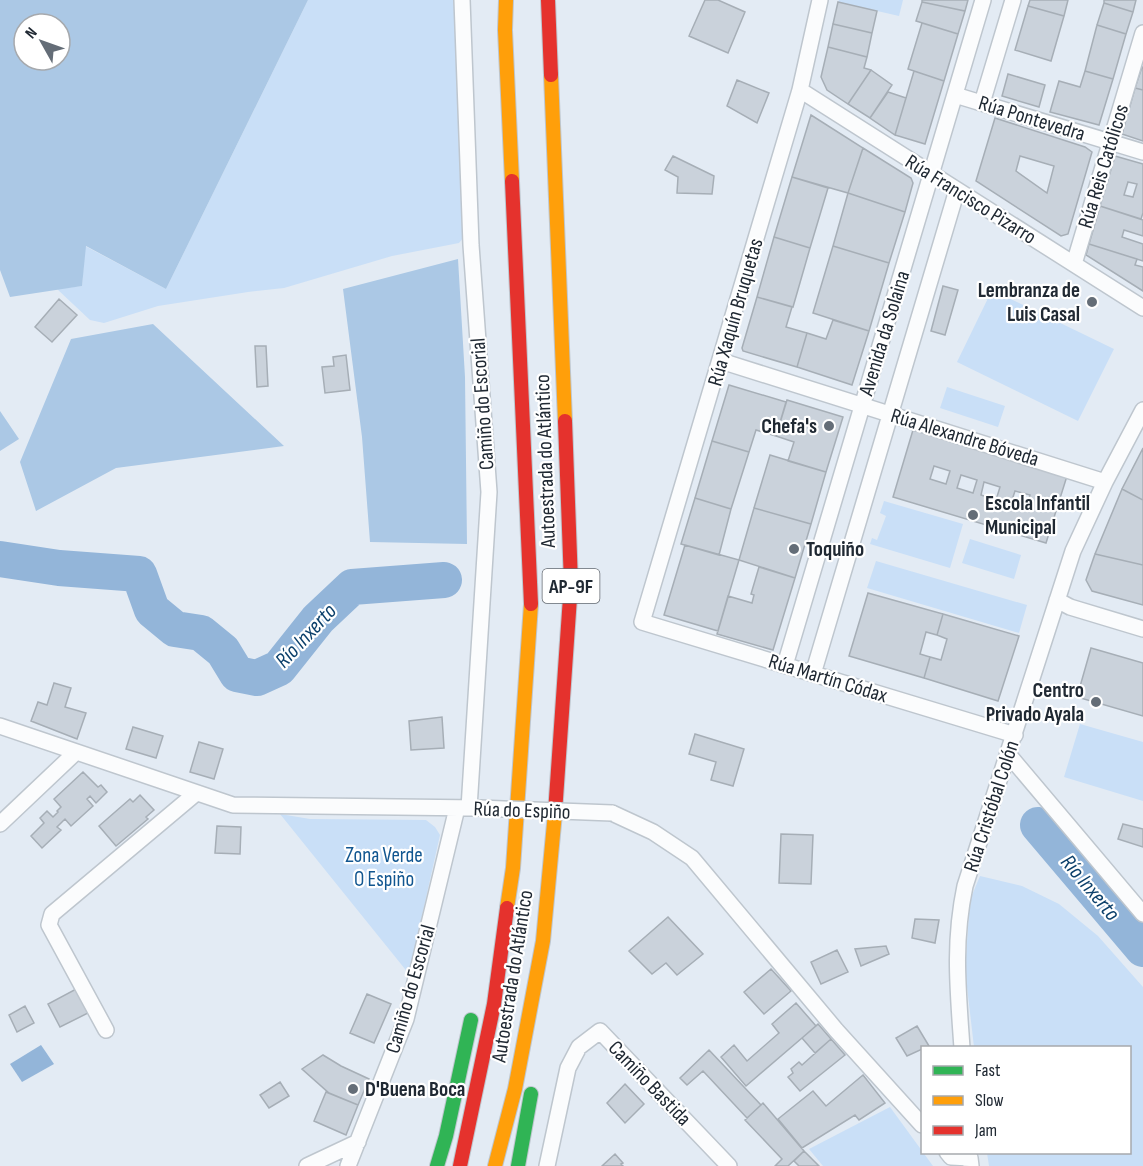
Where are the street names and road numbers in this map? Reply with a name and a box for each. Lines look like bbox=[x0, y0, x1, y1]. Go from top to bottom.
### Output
street label: Rúa Pontevedra bbox=[976, 90, 1088, 147]
street label: Rúa Reis Católicos bbox=[1073, 101, 1134, 231]
street label: Rúa Francisco Pizarro bbox=[901, 149, 1041, 250]
street label: Rúa Xaquín Bruquetas bbox=[702, 235, 769, 389]
street label: Avenida da Solaina bbox=[853, 268, 915, 399]
street label: Camiño do Escorial bbox=[465, 337, 500, 471]
street label: Autoestrada do Atlántico bbox=[530, 374, 561, 549]
street label: Rúa Alexandre Bóveda bbox=[888, 403, 1042, 472]
road number: AP-9F bbox=[542, 569, 600, 603]
street label: Rúa Martín Códax bbox=[765, 649, 890, 708]
street label: Rúa Cristóbal Colón bbox=[958, 737, 1024, 875]
street label: Rúa do Espiño bbox=[473, 796, 571, 825]
street label: Autoestrada do Atlántico bbox=[486, 888, 538, 1065]
street label: Camiño do Escorial bbox=[380, 922, 441, 1056]
street label: Camiño Bastida bbox=[603, 1036, 696, 1131]

